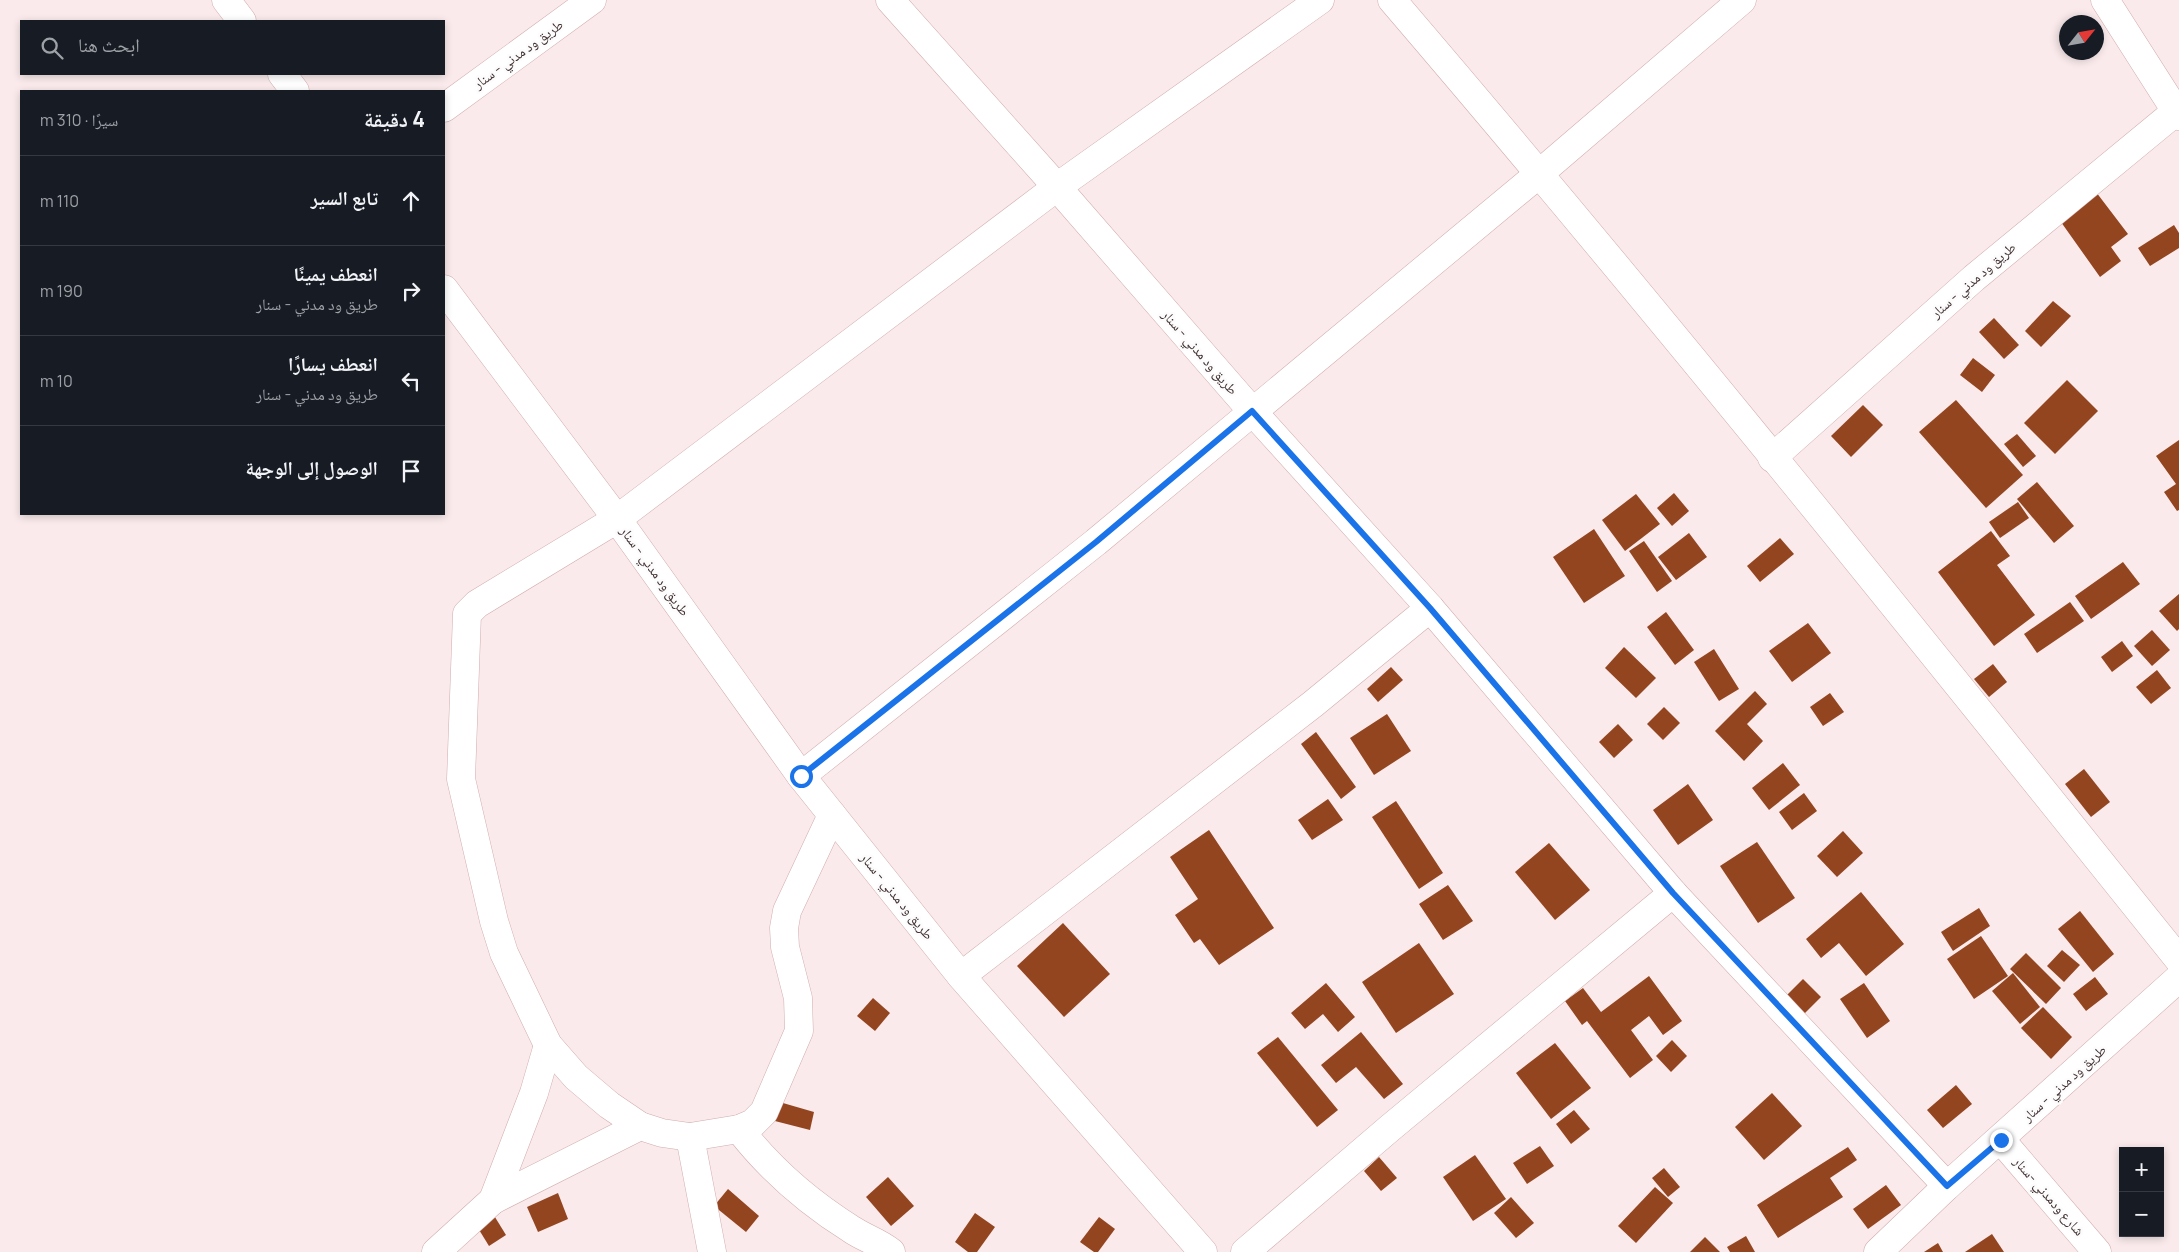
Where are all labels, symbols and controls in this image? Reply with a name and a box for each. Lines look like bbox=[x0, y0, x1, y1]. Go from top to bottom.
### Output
street label: طريق ود مدني - سنار bbox=[468, 15, 568, 95]
north arrow bbox=[2059, 15, 2104, 60]
search box bbox=[20, 20, 445, 75]
text: ابحث هنا bbox=[78, 32, 140, 58]
icon: search bbox=[38, 34, 66, 62]
text: 4 دقيقة bbox=[364, 105, 425, 133]
text: سيرًا · 310 m bbox=[40, 109, 118, 131]
text: تابع السير bbox=[311, 185, 378, 211]
icon: ahead bbox=[397, 187, 425, 215]
text: 110 m bbox=[40, 190, 79, 212]
street label: طريق ود مدني - سنار bbox=[1925, 237, 2021, 324]
text: انعطف يمينًا bbox=[294, 261, 378, 287]
icon: right bbox=[397, 277, 425, 305]
text: 190 m bbox=[40, 280, 83, 302]
text: طريق ود مدني - سنار bbox=[256, 293, 378, 315]
street label: طريق ود مدني - سنار bbox=[1156, 304, 1243, 400]
text: انعطف يسارًا bbox=[288, 351, 378, 377]
icon: left bbox=[397, 367, 425, 395]
text: 10 m bbox=[40, 370, 73, 392]
text: طريق ود مدني - سنار bbox=[256, 383, 378, 405]
text: الوصول إلى الوجهة bbox=[245, 455, 378, 481]
icon: arrive bbox=[397, 457, 425, 485]
street label: طريق ود مدني - سنار bbox=[614, 521, 694, 621]
route start bbox=[790, 765, 813, 788]
street label: طريق ود مدني - سنار bbox=[854, 847, 938, 945]
street label: طريق ود مدني - سنار bbox=[2017, 1040, 2111, 1128]
route end bbox=[1990, 1129, 2013, 1152]
map controls bbox=[2119, 1147, 2164, 1237]
button: + bbox=[2119, 1147, 2164, 1192]
street label: شارع ودمدني -سنار bbox=[2007, 1151, 2089, 1241]
button: − bbox=[2119, 1192, 2164, 1237]

